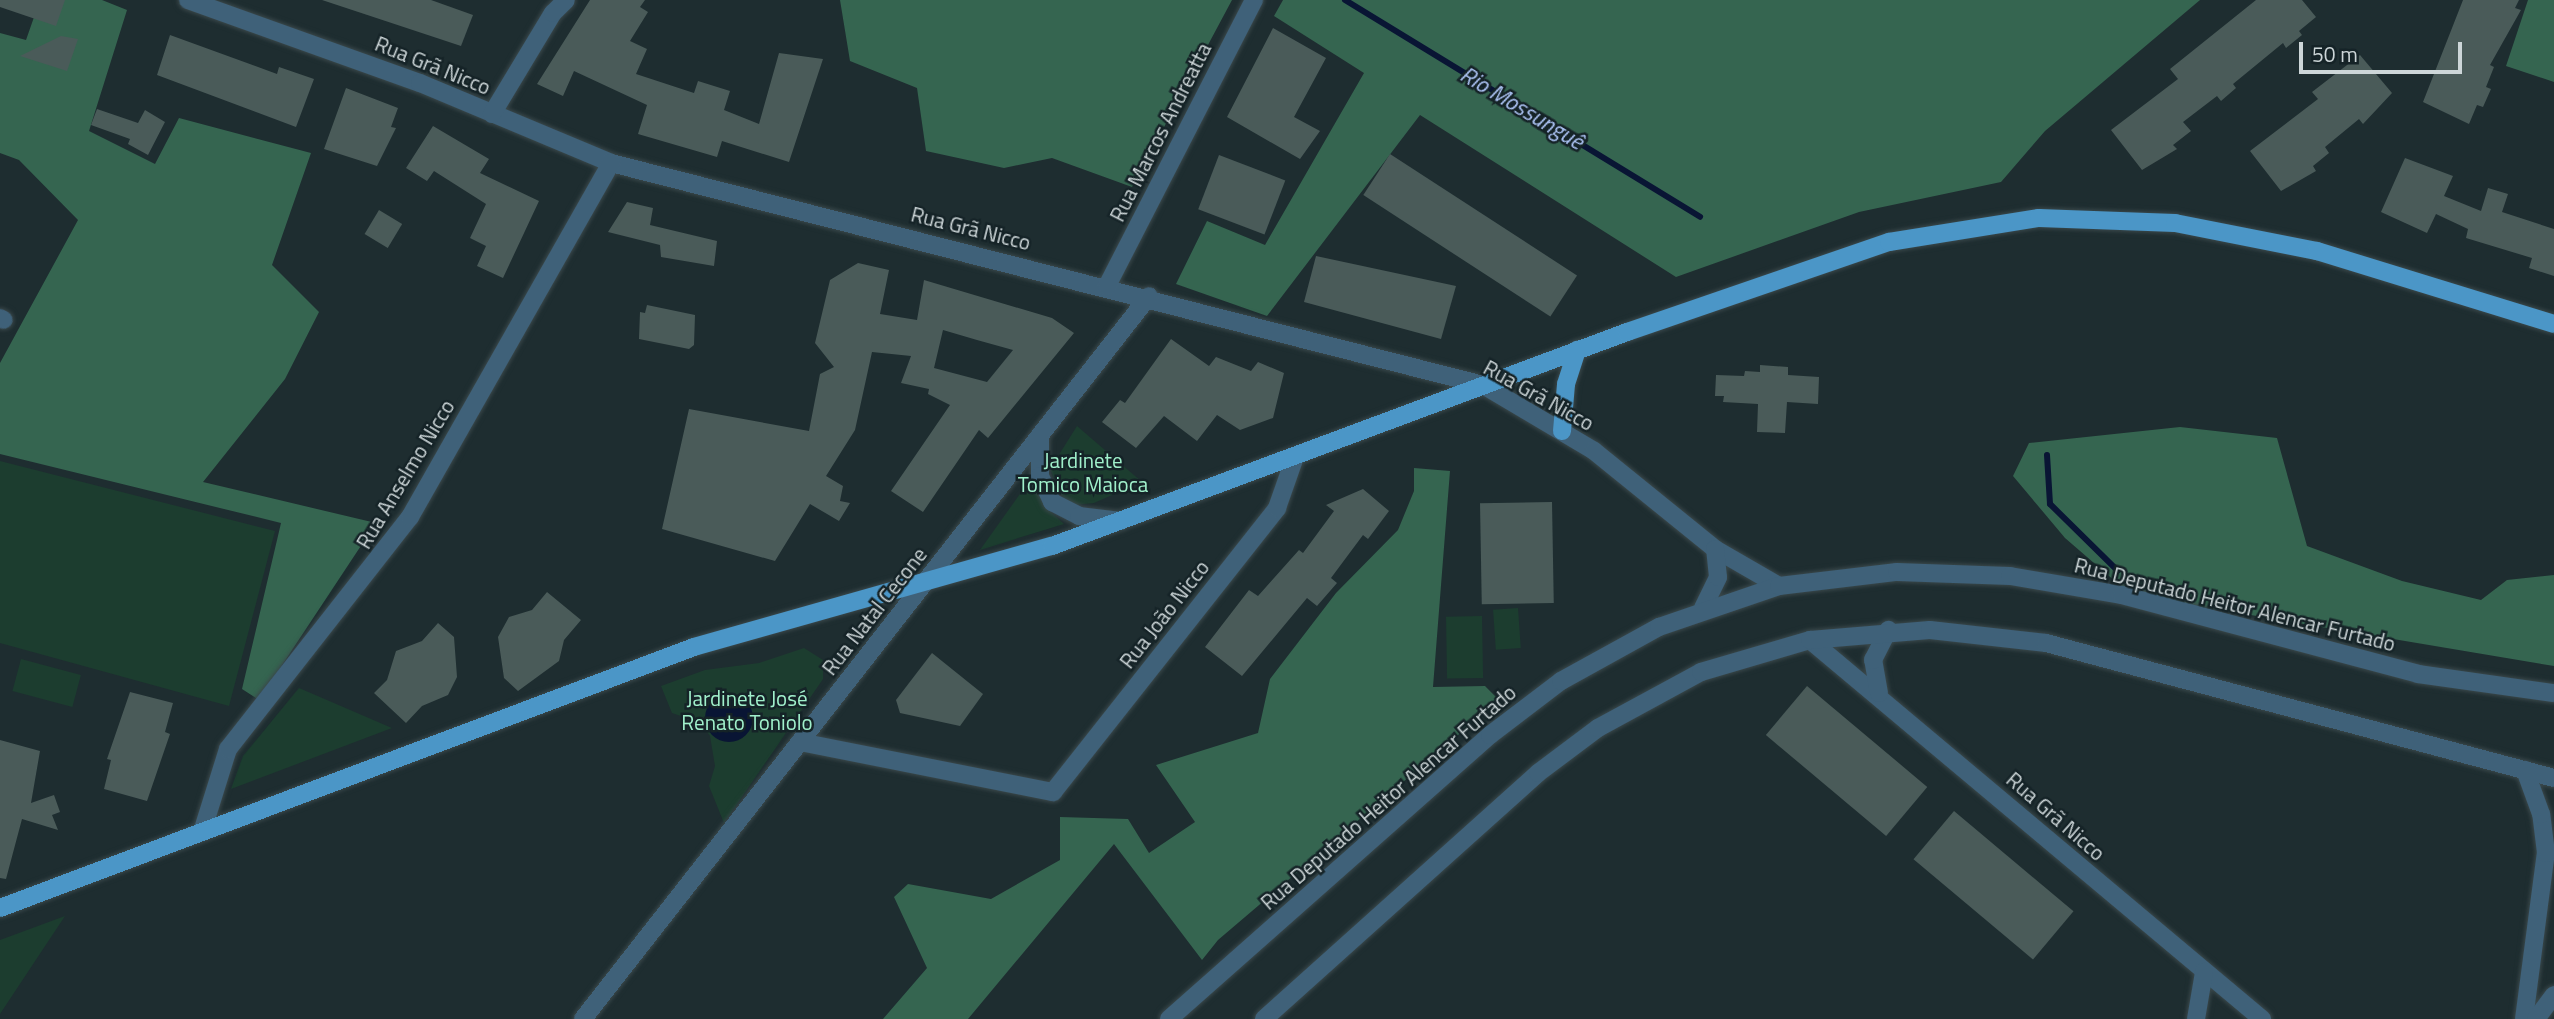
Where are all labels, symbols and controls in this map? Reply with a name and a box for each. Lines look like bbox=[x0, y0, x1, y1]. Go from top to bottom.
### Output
scale bar bbox=[2302, 28, 2465, 72]
street label: Rua Grã Nicco bbox=[372, 30, 494, 100]
street label: Rua Marcos Andreatta bbox=[1104, 38, 1216, 226]
text: 50 m bbox=[2312, 38, 2358, 70]
water label: Rio Mossunguê bbox=[1455, 60, 1589, 156]
street label: Rua Grã Nicco bbox=[909, 201, 1033, 255]
street label: Rua Grã Nicco bbox=[1479, 354, 1599, 436]
street label: Rua Anselmo Nicco bbox=[351, 395, 459, 553]
park label: Jardinete Tomico Maioca bbox=[1018, 447, 1148, 497]
street label: Rua Natal Cecone bbox=[816, 542, 932, 680]
street label: Rua Deputado Heitor Alencar Furtado bbox=[2072, 552, 2398, 656]
street label: Rua João Nicco bbox=[1114, 555, 1214, 673]
street label: Rua Deputado Heitor Alencar Furtado bbox=[1255, 679, 1521, 915]
park label: Jardinete José Renato Toniolo bbox=[681, 685, 813, 735]
street label: Rua Grã Nicco bbox=[2002, 766, 2110, 866]

